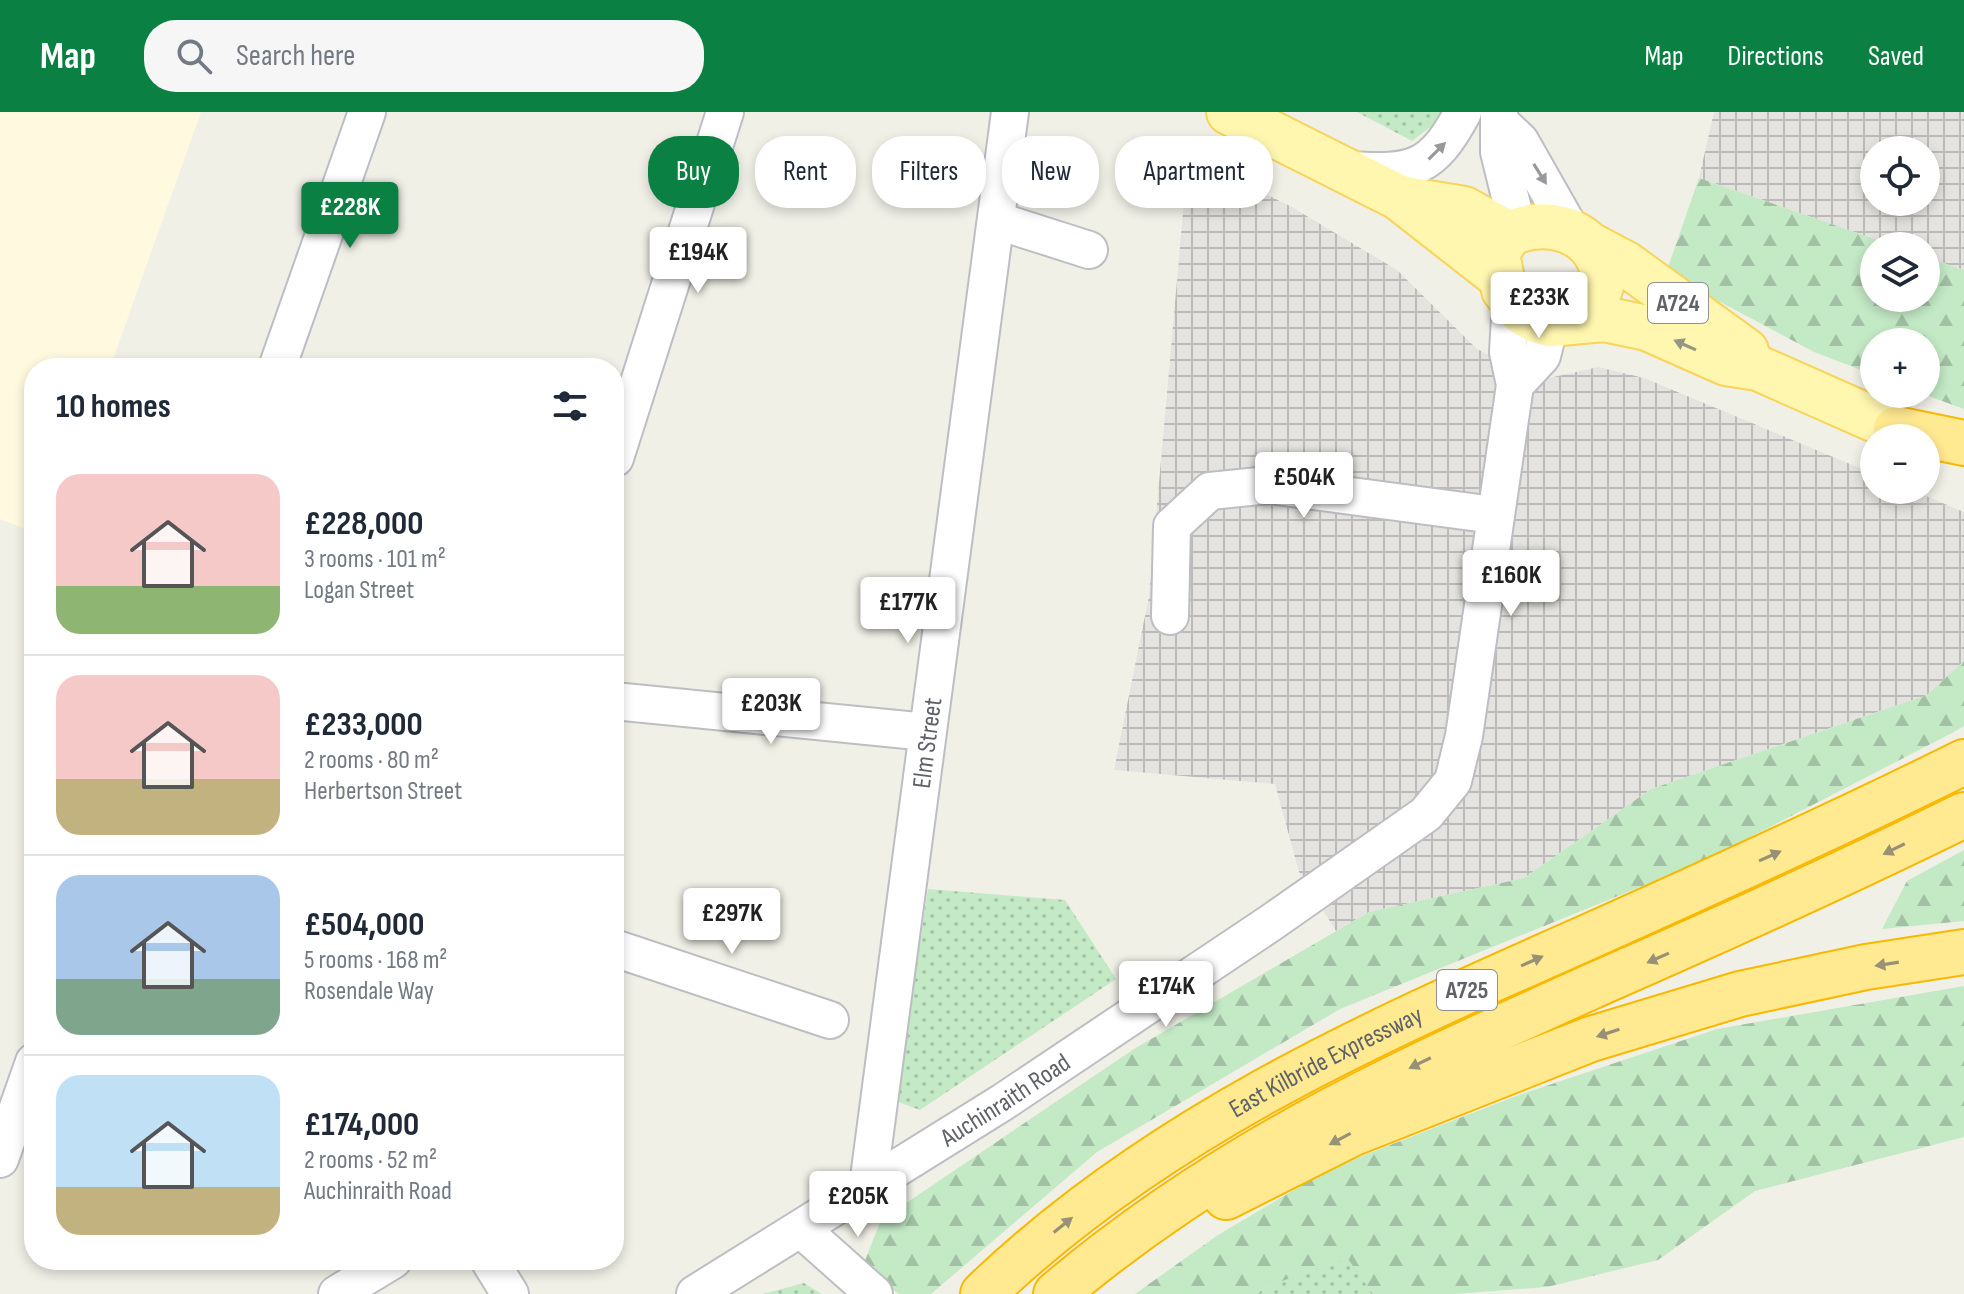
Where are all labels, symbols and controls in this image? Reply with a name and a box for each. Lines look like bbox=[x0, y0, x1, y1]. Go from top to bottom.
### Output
search box bbox=[144, 20, 704, 92]
text: Map bbox=[40, 34, 96, 79]
icon: search bbox=[172, 34, 216, 78]
text: Search here bbox=[236, 38, 355, 74]
text: Map bbox=[1645, 40, 1684, 73]
text: Directions bbox=[1728, 40, 1824, 73]
text: Saved bbox=[1868, 40, 1924, 73]
chip: Buy bbox=[648, 136, 739, 208]
chip: Rent bbox=[755, 136, 856, 208]
chip: Filters bbox=[872, 136, 986, 208]
chip: New bbox=[1002, 136, 1099, 208]
chip: Apartment bbox=[1115, 136, 1273, 208]
map controls bbox=[1860, 136, 1940, 504]
button: locate bbox=[1860, 136, 1940, 216]
one-way arrow bbox=[1427, 142, 1446, 161]
one-way arrow bbox=[1533, 163, 1547, 185]
pin: £228K bbox=[294, 182, 406, 250]
text: £228K bbox=[319, 192, 381, 223]
pin: £194K bbox=[642, 227, 754, 295]
button: layers bbox=[1860, 232, 1940, 312]
text: £194K bbox=[668, 237, 728, 268]
pin: £233K bbox=[1483, 272, 1595, 340]
text: £233K bbox=[1509, 282, 1569, 313]
road number: A724 bbox=[1648, 283, 1708, 323]
button: + bbox=[1860, 328, 1940, 408]
one-way arrow bbox=[1673, 338, 1696, 351]
icon: filters bbox=[548, 384, 592, 428]
text: 10 homes bbox=[56, 386, 171, 427]
button: − bbox=[1860, 424, 1940, 504]
pin: £504K bbox=[1248, 452, 1360, 520]
text: £504K bbox=[1273, 462, 1335, 493]
text: £228,000 bbox=[304, 503, 423, 544]
icon: home bbox=[120, 506, 216, 602]
text: 3 rooms · 101 m² bbox=[304, 544, 446, 575]
pin: £160K bbox=[1455, 550, 1567, 618]
text: £160K bbox=[1481, 560, 1541, 591]
text: Logan Street bbox=[304, 575, 414, 606]
pin: £177K bbox=[852, 577, 964, 645]
text: £177K bbox=[878, 587, 938, 618]
pin: £203K bbox=[715, 678, 827, 746]
text: £203K bbox=[740, 688, 802, 719]
street label: Elm Street bbox=[907, 696, 949, 790]
text: £233,000 bbox=[304, 704, 423, 745]
icon: home bbox=[120, 707, 216, 803]
text: 2 rooms · 80 m² bbox=[304, 745, 439, 776]
text: Herbertson Street bbox=[304, 776, 462, 807]
one-way arrow bbox=[1882, 842, 1905, 856]
one-way arrow bbox=[1758, 849, 1781, 863]
pin: £297K bbox=[676, 888, 788, 956]
text: £297K bbox=[701, 898, 763, 929]
text: £504,000 bbox=[304, 904, 424, 945]
icon: home bbox=[120, 907, 216, 1003]
text: 5 rooms · 168 m² bbox=[304, 945, 447, 976]
one-way arrow bbox=[1646, 951, 1669, 964]
one-way arrow bbox=[1520, 955, 1544, 968]
one-way arrow bbox=[1874, 958, 1899, 971]
pin: £174K bbox=[1110, 961, 1222, 1029]
road number: A725 bbox=[1437, 970, 1497, 1010]
text: £174K bbox=[1137, 971, 1195, 1002]
text: Rosendale Way bbox=[304, 976, 434, 1007]
street label: East Kilbride Expressway bbox=[1224, 1000, 1428, 1125]
one-way arrow bbox=[1595, 1027, 1619, 1040]
street label: Auchinraith Road bbox=[935, 1048, 1076, 1154]
one-way arrow bbox=[1409, 1057, 1432, 1070]
text: £174,000 bbox=[304, 1104, 419, 1145]
icon: home bbox=[120, 1107, 216, 1203]
one-way arrow bbox=[1329, 1133, 1352, 1146]
text: 2 rooms · 52 m² bbox=[304, 1145, 437, 1176]
pin: £205K bbox=[802, 1171, 914, 1239]
text: Auchinraith Road bbox=[304, 1176, 452, 1207]
text: £205K bbox=[827, 1181, 889, 1212]
one-way arrow bbox=[1053, 1218, 1073, 1234]

